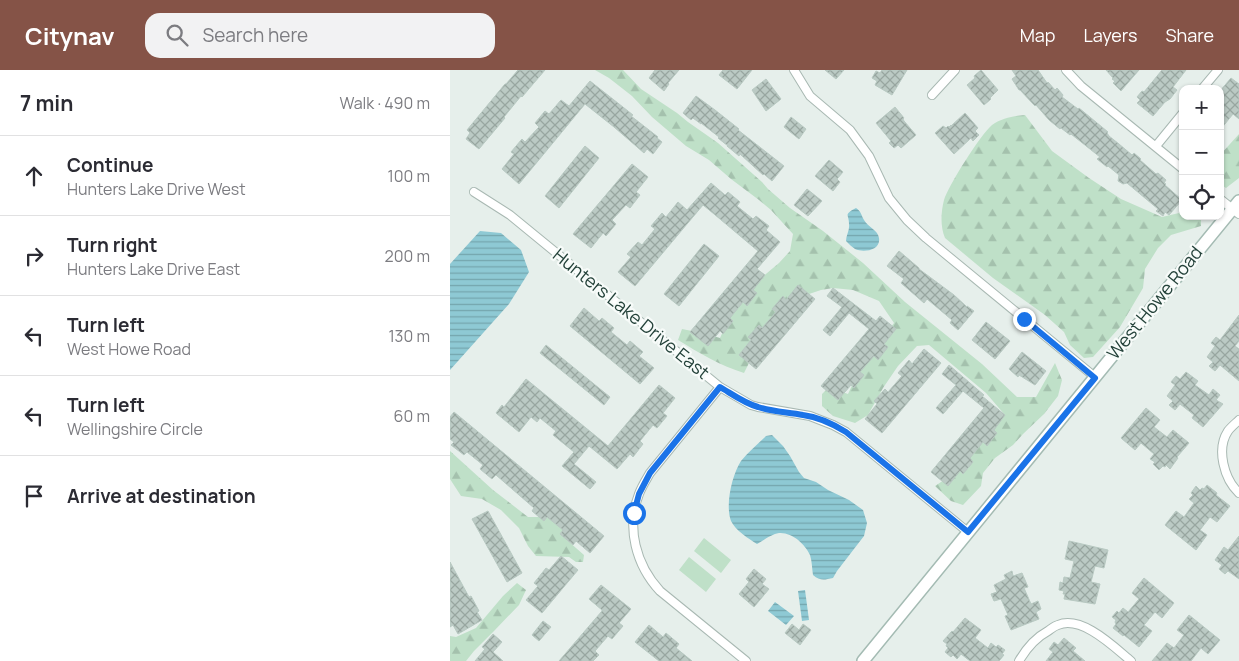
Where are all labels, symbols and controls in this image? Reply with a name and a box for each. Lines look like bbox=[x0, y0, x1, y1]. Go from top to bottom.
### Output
search box bbox=[145, 13, 495, 58]
text: Citynav bbox=[25, 19, 115, 52]
icon: search bbox=[163, 21, 191, 49]
text: Search here bbox=[203, 22, 308, 48]
text: Map bbox=[1020, 23, 1055, 47]
text: Layers bbox=[1083, 23, 1137, 47]
text: Share bbox=[1165, 23, 1214, 47]
map controls bbox=[1179, 85, 1224, 220]
button: + bbox=[1179, 85, 1224, 130]
text: 7 min bbox=[20, 89, 73, 117]
text: Walk · 490 m bbox=[339, 92, 430, 114]
button: − bbox=[1179, 130, 1224, 175]
text: Continue bbox=[67, 152, 153, 178]
icon: ahead bbox=[20, 162, 48, 190]
text: 100 m bbox=[387, 165, 430, 187]
button: locate bbox=[1179, 175, 1224, 220]
text: Hunters Lake Drive West bbox=[67, 178, 246, 200]
text: Turn right bbox=[67, 232, 157, 258]
street label: West Howe Road bbox=[1101, 241, 1207, 364]
icon: right bbox=[20, 242, 48, 270]
street label: Hunters Lake Drive East bbox=[548, 243, 715, 384]
text: 200 m bbox=[385, 245, 430, 267]
text: Hunters Lake Drive East bbox=[67, 258, 240, 280]
route end bbox=[1013, 308, 1036, 331]
text: Turn left bbox=[67, 312, 145, 338]
icon: left bbox=[20, 322, 48, 350]
text: 130 m bbox=[388, 325, 430, 347]
text: West Howe Road bbox=[67, 338, 191, 360]
text: Turn left bbox=[67, 392, 145, 418]
icon: left bbox=[20, 402, 48, 430]
text: 60 m bbox=[394, 405, 430, 427]
text: Wellingshire Circle bbox=[67, 418, 203, 440]
icon: arrive bbox=[20, 482, 48, 510]
text: Arrive at destination bbox=[67, 483, 256, 509]
route start bbox=[623, 502, 646, 525]

